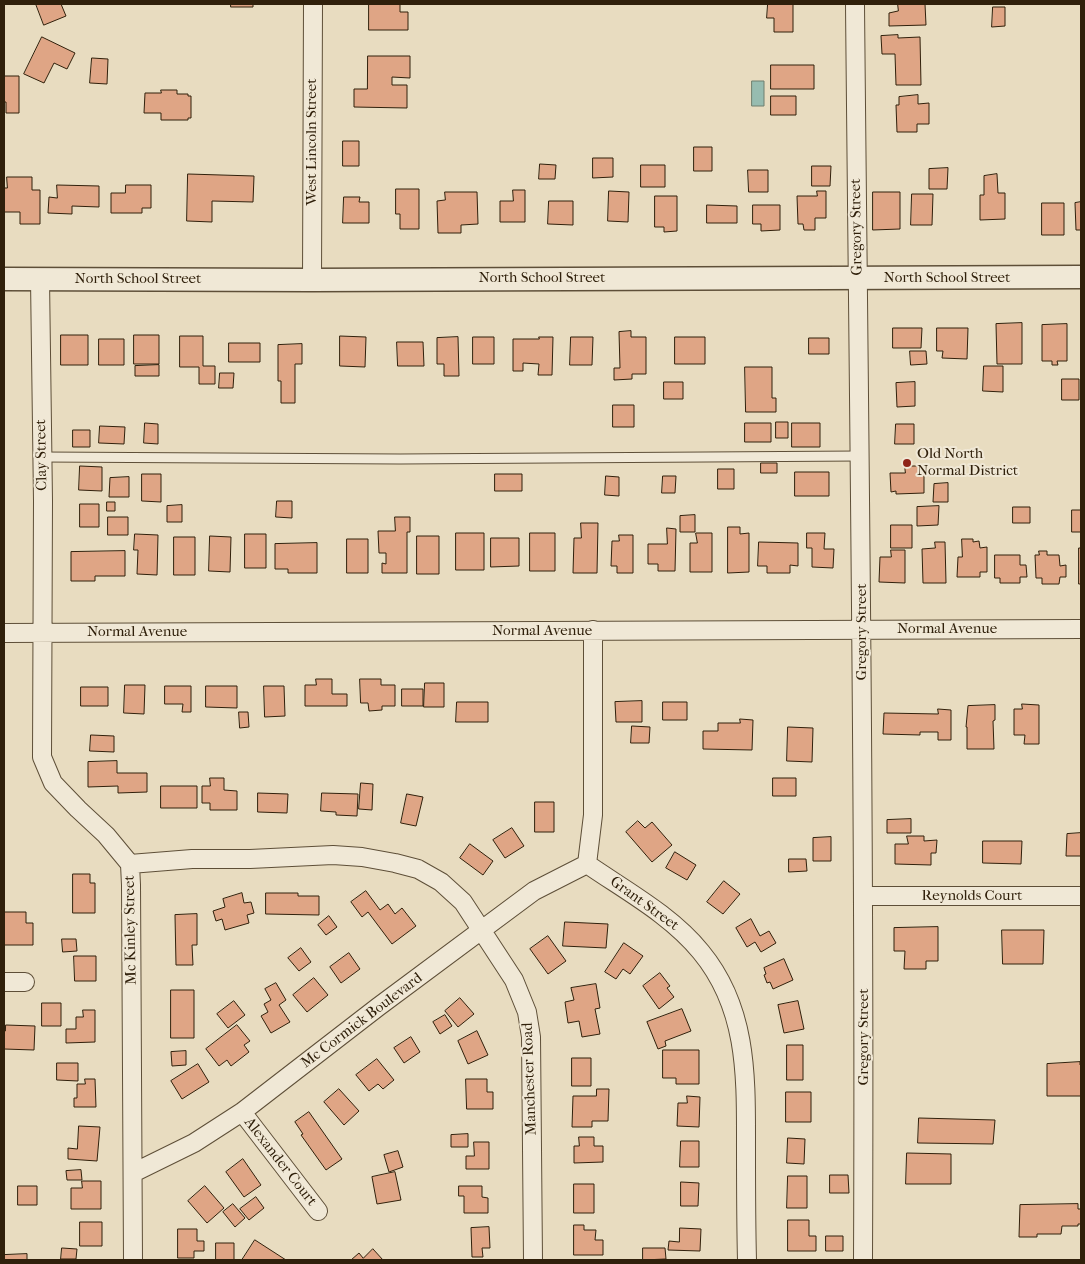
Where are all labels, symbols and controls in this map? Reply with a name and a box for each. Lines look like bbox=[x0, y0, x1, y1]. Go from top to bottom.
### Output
street label: West Lincoln Street bbox=[303, 78, 321, 206]
street label: Gregory Street bbox=[847, 178, 867, 276]
street label: North School Street bbox=[479, 269, 605, 287]
street label: North School Street bbox=[884, 269, 1010, 287]
street label: North School Street bbox=[75, 270, 201, 288]
street label: Clay Street bbox=[32, 419, 52, 491]
place label: Old North Normal District bbox=[917, 445, 1018, 480]
marker: Old North Normal District bbox=[901, 457, 913, 469]
street label: Gregory Street bbox=[853, 584, 871, 680]
street label: Normal Avenue bbox=[897, 620, 997, 638]
street label: Normal Avenue bbox=[492, 622, 592, 640]
street label: Normal Avenue bbox=[87, 623, 187, 641]
street label: Grant Street bbox=[606, 873, 682, 935]
street label: Mc Kinley Street bbox=[121, 875, 141, 985]
street label: Reynolds Court bbox=[922, 887, 1022, 905]
street label: Mc Cormick Boulevard bbox=[298, 969, 426, 1073]
street label: Gregory Street bbox=[855, 989, 873, 1085]
street label: Manchester Road bbox=[519, 1022, 541, 1136]
street label: Alexander Court bbox=[240, 1114, 320, 1210]

